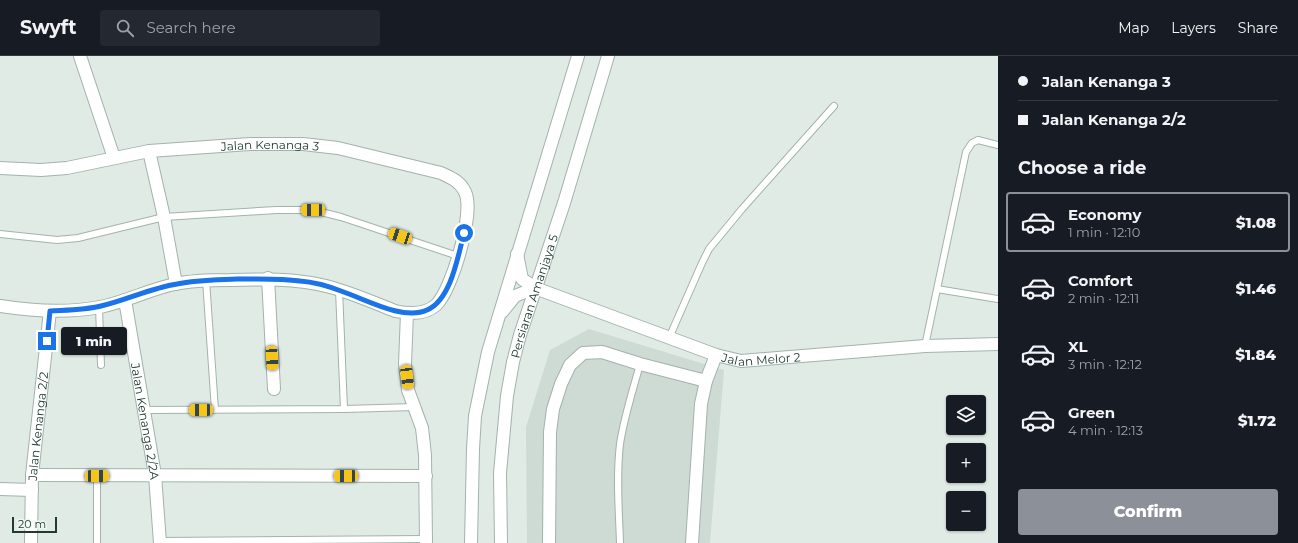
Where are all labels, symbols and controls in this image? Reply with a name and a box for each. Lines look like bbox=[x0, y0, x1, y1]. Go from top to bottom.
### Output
search box bbox=[100, 10, 380, 46]
text: Swyft bbox=[20, 16, 76, 39]
icon: search bbox=[114, 17, 136, 39]
text: Search here bbox=[146, 18, 236, 37]
text: Map bbox=[1118, 19, 1149, 37]
text: Layers bbox=[1171, 19, 1216, 37]
text: Share bbox=[1238, 19, 1278, 37]
text: Jalan Kenanga 3 bbox=[1042, 72, 1171, 91]
text: Jalan Kenanga 2/2 bbox=[1042, 110, 1186, 129]
street label: Jalan Kenanga 3 bbox=[219, 136, 320, 154]
text: Choose a ride bbox=[1018, 157, 1146, 179]
car bbox=[301, 204, 325, 216]
icon: car bbox=[1020, 204, 1056, 240]
text: Economy bbox=[1068, 205, 1141, 224]
text: $1.08 bbox=[1236, 213, 1276, 232]
route start bbox=[455, 224, 473, 242]
text: 1 min · 12:10 bbox=[1068, 224, 1140, 240]
car bbox=[387, 226, 413, 246]
street label: Persiaran Amanjaya 5 bbox=[507, 232, 561, 360]
icon: car bbox=[1020, 270, 1056, 306]
text: Comfort bbox=[1068, 271, 1133, 290]
text: $1.46 bbox=[1236, 279, 1276, 298]
text: 2 min · 12:11 bbox=[1068, 290, 1139, 306]
callout: 1 min bbox=[61, 327, 127, 355]
route end bbox=[38, 332, 56, 350]
text: 1 min bbox=[76, 333, 112, 349]
icon: car bbox=[1020, 336, 1056, 372]
text: XL bbox=[1068, 337, 1087, 356]
text: $1.84 bbox=[1235, 345, 1276, 364]
car bbox=[265, 346, 279, 370]
street label: Jalan Melor 2 bbox=[719, 349, 801, 369]
text: 3 min · 12:12 bbox=[1068, 356, 1142, 372]
street label: Jalan Kenanga 2/2A bbox=[128, 361, 163, 481]
car bbox=[400, 364, 414, 390]
street label: Jalan Kenanga 2/2 bbox=[24, 371, 51, 482]
map controls bbox=[946, 395, 986, 531]
button: layers bbox=[946, 395, 986, 435]
icon: car bbox=[1020, 402, 1056, 438]
text: Green bbox=[1068, 403, 1115, 422]
car bbox=[189, 404, 213, 416]
text: $1.72 bbox=[1238, 411, 1276, 430]
text: 4 min · 12:13 bbox=[1068, 422, 1143, 438]
button: + bbox=[946, 443, 986, 483]
car bbox=[85, 470, 109, 482]
car bbox=[334, 470, 358, 482]
button: Confirm bbox=[1018, 489, 1278, 535]
button: − bbox=[946, 491, 986, 531]
scale bar bbox=[12, 515, 57, 534]
text: 20 m bbox=[18, 517, 46, 531]

